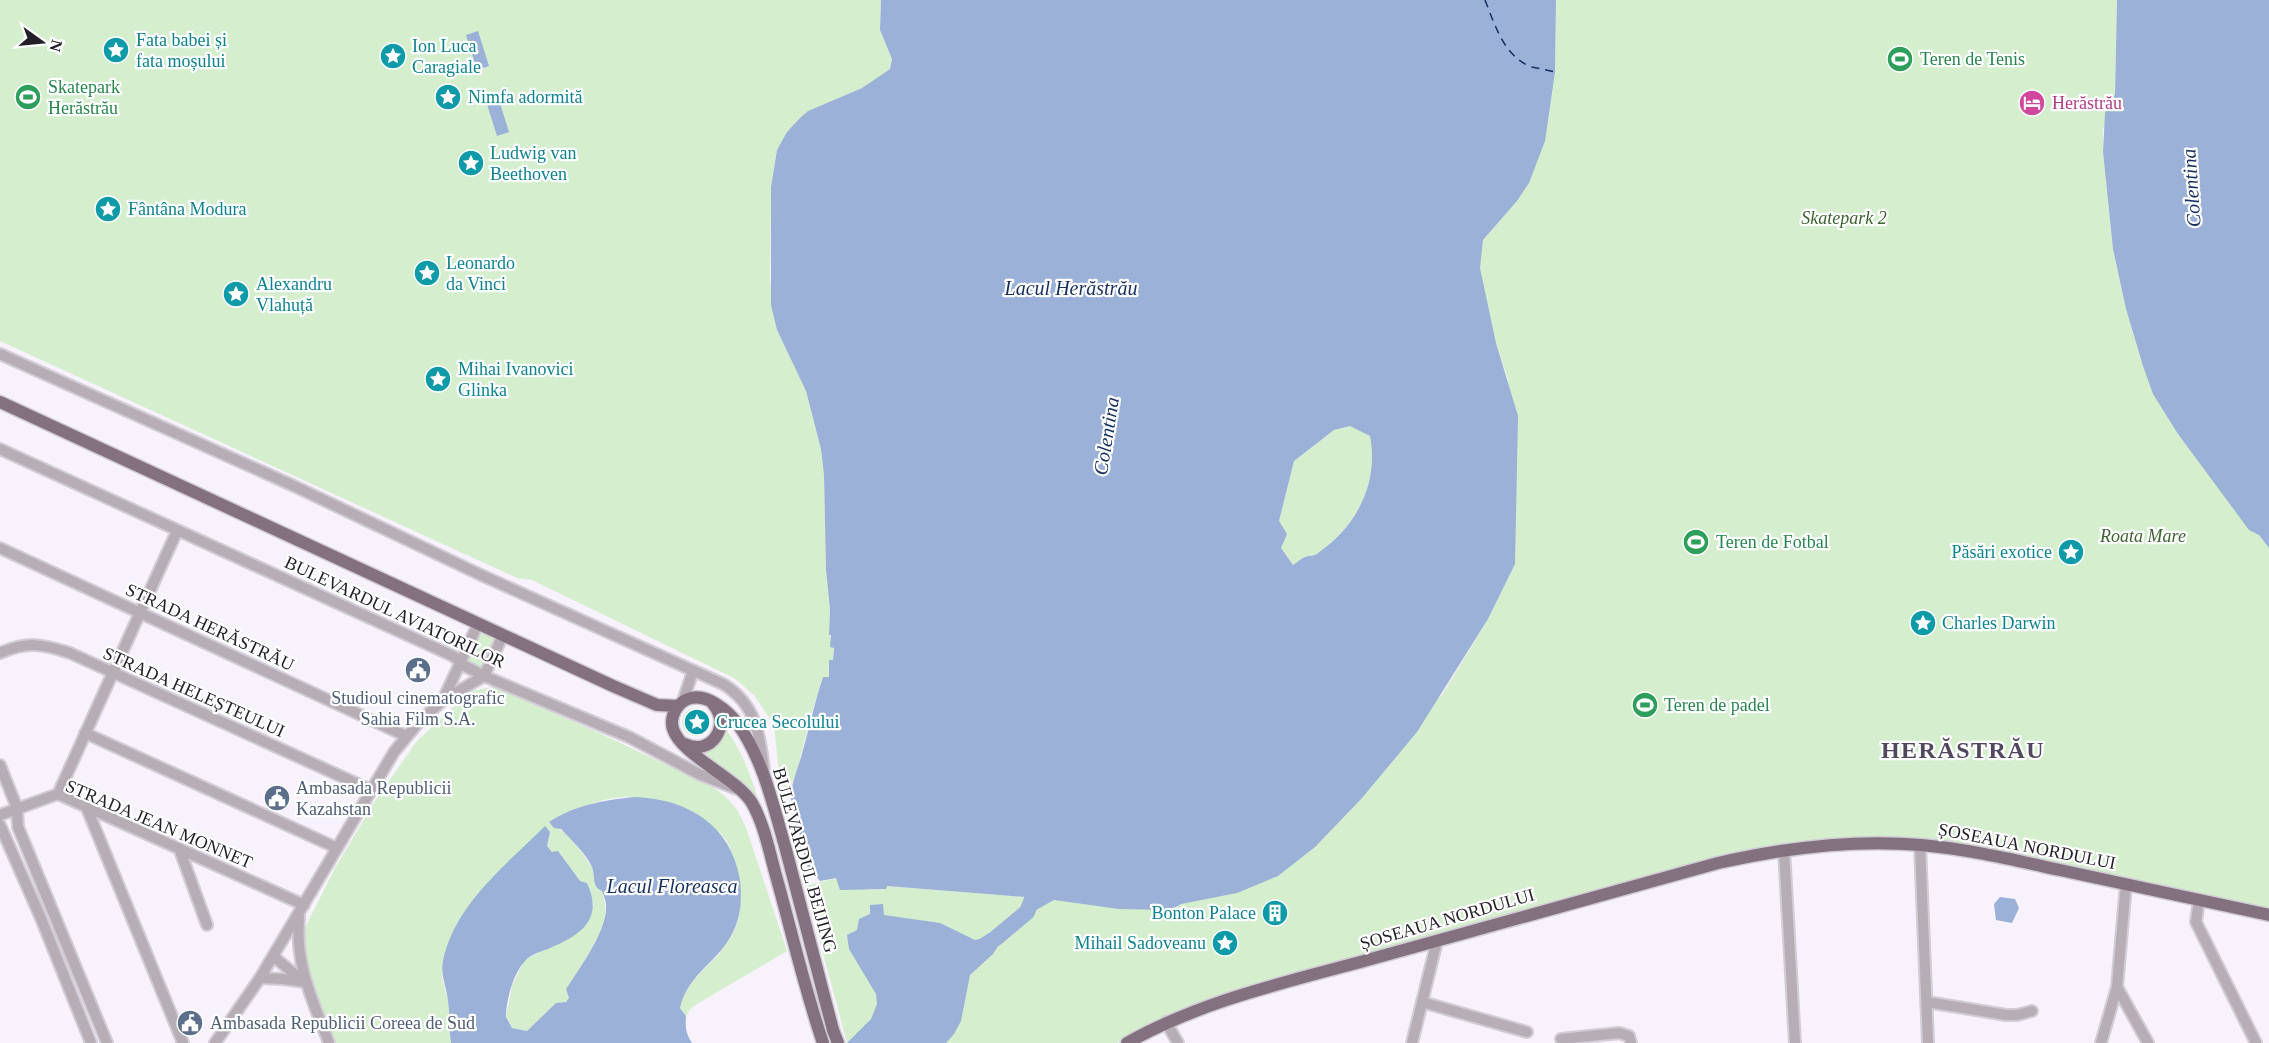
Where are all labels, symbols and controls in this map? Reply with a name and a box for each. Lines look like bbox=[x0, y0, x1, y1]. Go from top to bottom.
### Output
north arrow bbox=[12, 12, 72, 72]
place label: Fata babei și fata moșului bbox=[136, 30, 227, 71]
place icon: Fata babei și fata moșului bbox=[101, 35, 131, 65]
place label: Ion Luca Caragiale bbox=[412, 36, 481, 77]
text: N bbox=[46, 38, 66, 54]
place icon: Ion Luca Caragiale bbox=[378, 41, 408, 71]
sports icon: Teren de Tenis bbox=[1885, 44, 1915, 74]
place label: Teren de Tenis bbox=[1920, 49, 2025, 69]
place label: Skatepark Herăstrău bbox=[48, 77, 120, 118]
sports icon: Skatepark Herăstrău bbox=[13, 82, 43, 112]
place icon: Nimfa adormită bbox=[433, 82, 463, 112]
place label: Nimfa adormită bbox=[468, 87, 582, 107]
hotel icon: Herăstrău bbox=[2017, 88, 2047, 118]
place label: Herăstrău bbox=[2052, 93, 2122, 113]
place label: Ludwig van Beethoven bbox=[490, 143, 576, 184]
place icon: Ludwig van Beethoven bbox=[456, 148, 486, 178]
water label: Colentina bbox=[2177, 148, 2205, 228]
place icon: Fântâna Modura bbox=[93, 194, 123, 224]
place label: Fântâna Modura bbox=[128, 199, 246, 219]
park label: Skatepark 2 bbox=[1801, 208, 1887, 228]
place label: Leonardo da Vinci bbox=[446, 253, 515, 294]
place icon: Leonardo da Vinci bbox=[412, 258, 442, 288]
place label: Alexandru Vlahuță bbox=[256, 274, 332, 315]
water label: Lacul Herăstrău bbox=[1004, 277, 1137, 299]
place icon: Alexandru Vlahuță bbox=[221, 279, 251, 309]
place label: Mihai Ivanovici Glinka bbox=[458, 359, 573, 400]
place icon: Mihai Ivanovici Glinka bbox=[423, 364, 453, 394]
water label: Colentina bbox=[1089, 395, 1123, 477]
park label: Roata Mare bbox=[2099, 526, 2186, 546]
sports icon: Teren de Fotbal bbox=[1681, 527, 1711, 557]
place label: Teren de Fotbal bbox=[1716, 532, 1829, 552]
place icon: Păsări exotice bbox=[2056, 537, 2086, 567]
place label: Păsări exotice bbox=[1952, 542, 2052, 562]
street label: BULEVARDUL AVIATORILOR bbox=[282, 552, 508, 672]
street label: STRADA HERĂSTRĂU bbox=[123, 579, 297, 675]
place icon: Charles Darwin bbox=[1908, 608, 1938, 638]
place label: Charles Darwin bbox=[1942, 613, 2055, 633]
street label: STRADA HELEȘTEULUI bbox=[100, 643, 288, 741]
public building icon: Studioul cinematografic Sahia Film S.A. bbox=[403, 655, 433, 685]
place label: Studioul cinematografic Sahia Film S.A. bbox=[331, 688, 505, 729]
sports icon: Teren de padel bbox=[1630, 690, 1660, 720]
place label: Teren de padel bbox=[1664, 695, 1770, 715]
place icon: Crucea Secolului bbox=[682, 707, 712, 737]
place label: Crucea Secolului bbox=[716, 712, 839, 732]
district label: HERĂSTRĂU bbox=[1881, 737, 2045, 763]
street label: BULEVARDUL BEIJING bbox=[769, 765, 841, 955]
street label: STRADA JEAN MONNET bbox=[63, 776, 255, 872]
place label: Ambasada Republicii Kazahstan bbox=[296, 778, 451, 819]
public building icon: Ambasada Republicii Kazahstan bbox=[262, 783, 292, 813]
street label: ȘOSEAUA NORDULUI bbox=[1936, 819, 2118, 873]
water label: Lacul Floreasca bbox=[606, 875, 737, 897]
street label: ȘOSEAUA NORDULUI bbox=[1357, 885, 1537, 953]
building icon: Bonton Palace bbox=[1260, 898, 1290, 928]
place label: Bonton Palace bbox=[1152, 903, 1256, 923]
place icon: Mihail Sadoveanu bbox=[1210, 928, 1240, 958]
place label: Mihail Sadoveanu bbox=[1075, 933, 1206, 953]
public building icon: Ambasada Republicii Coreea de Sud bbox=[175, 1008, 205, 1038]
place label: Ambasada Republicii Coreea de Sud bbox=[210, 1013, 475, 1033]

